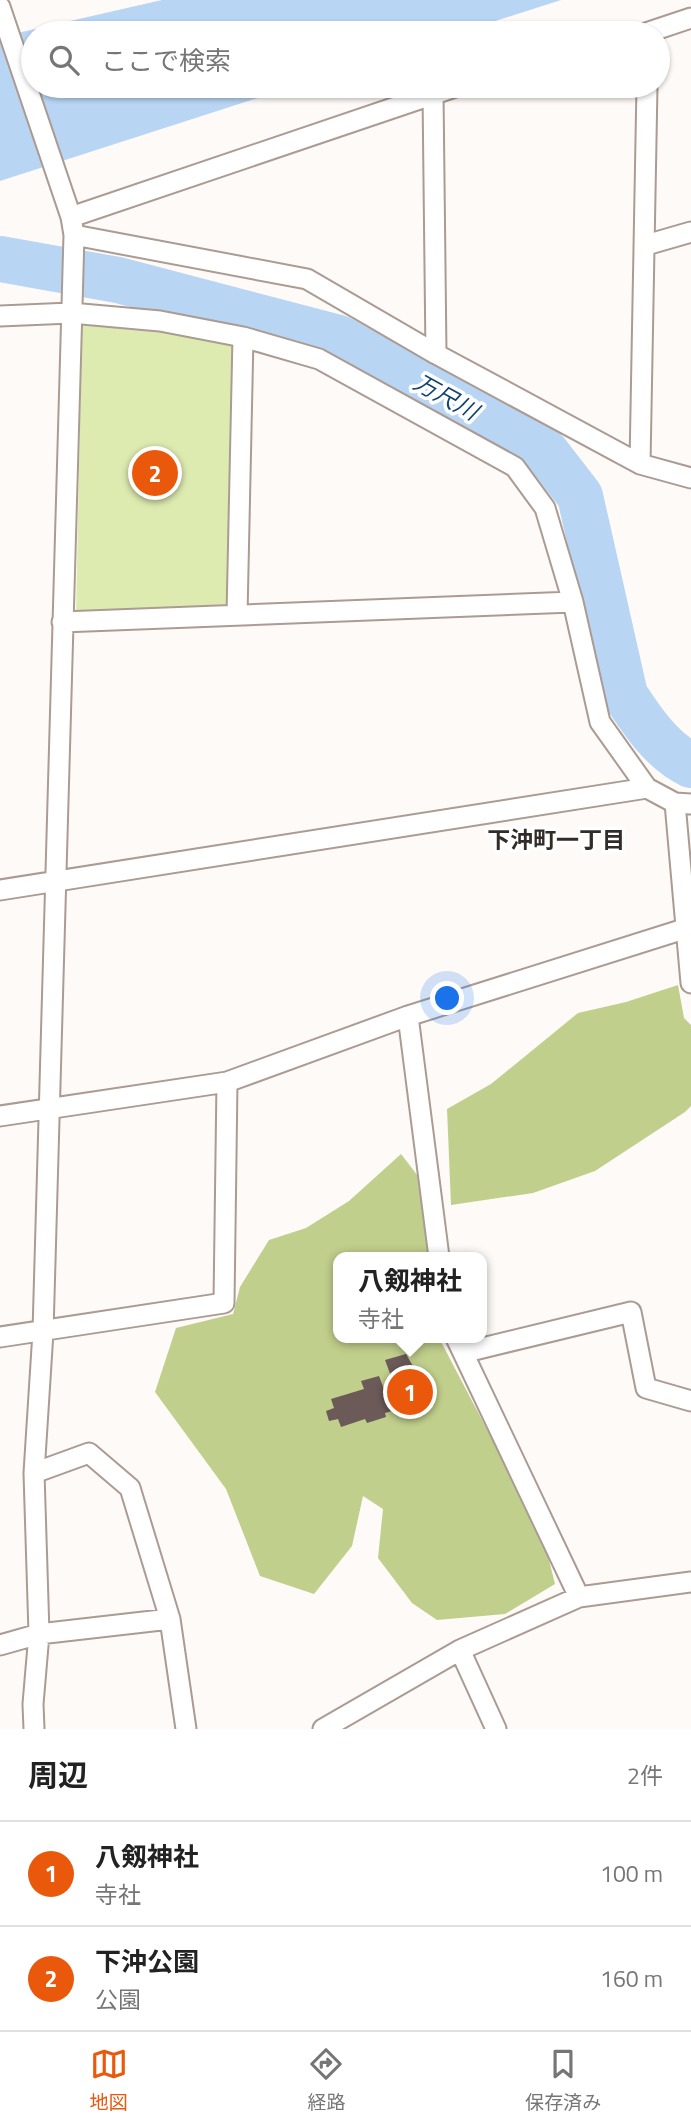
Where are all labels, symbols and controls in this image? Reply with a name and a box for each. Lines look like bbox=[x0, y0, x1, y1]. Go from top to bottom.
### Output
search box bbox=[21, 21, 670, 98]
icon: search bbox=[45, 41, 83, 79]
text: ここで検索 bbox=[101, 41, 231, 80]
water label: 万尺川 bbox=[408, 365, 488, 430]
pin: 2 bbox=[132, 447, 178, 499]
district label: 下沖町一丁目 bbox=[487, 822, 625, 857]
your location bbox=[430, 981, 464, 1015]
popup bbox=[333, 1252, 487, 1343]
text: 八剱神社 bbox=[358, 1261, 462, 1300]
text: 寺社 bbox=[358, 1301, 404, 1336]
pin: 1 bbox=[387, 1366, 433, 1418]
text: 周辺 bbox=[28, 1752, 88, 1798]
text: 2件 bbox=[627, 1758, 663, 1793]
text: 八剱神社 bbox=[95, 1837, 199, 1876]
text: 1 bbox=[45, 1856, 57, 1891]
text: 100 m bbox=[600, 1856, 663, 1891]
text: 寺社 bbox=[95, 1877, 141, 1912]
text: 下沖公園 bbox=[95, 1942, 199, 1981]
text: 2 bbox=[45, 1961, 57, 1996]
text: 160 m bbox=[600, 1961, 663, 1996]
text: 公園 bbox=[95, 1982, 141, 2017]
tab: 地図 bbox=[90, 2045, 128, 2116]
tab: 経路 bbox=[307, 2045, 345, 2116]
tab: 保存済み bbox=[525, 2045, 601, 2116]

